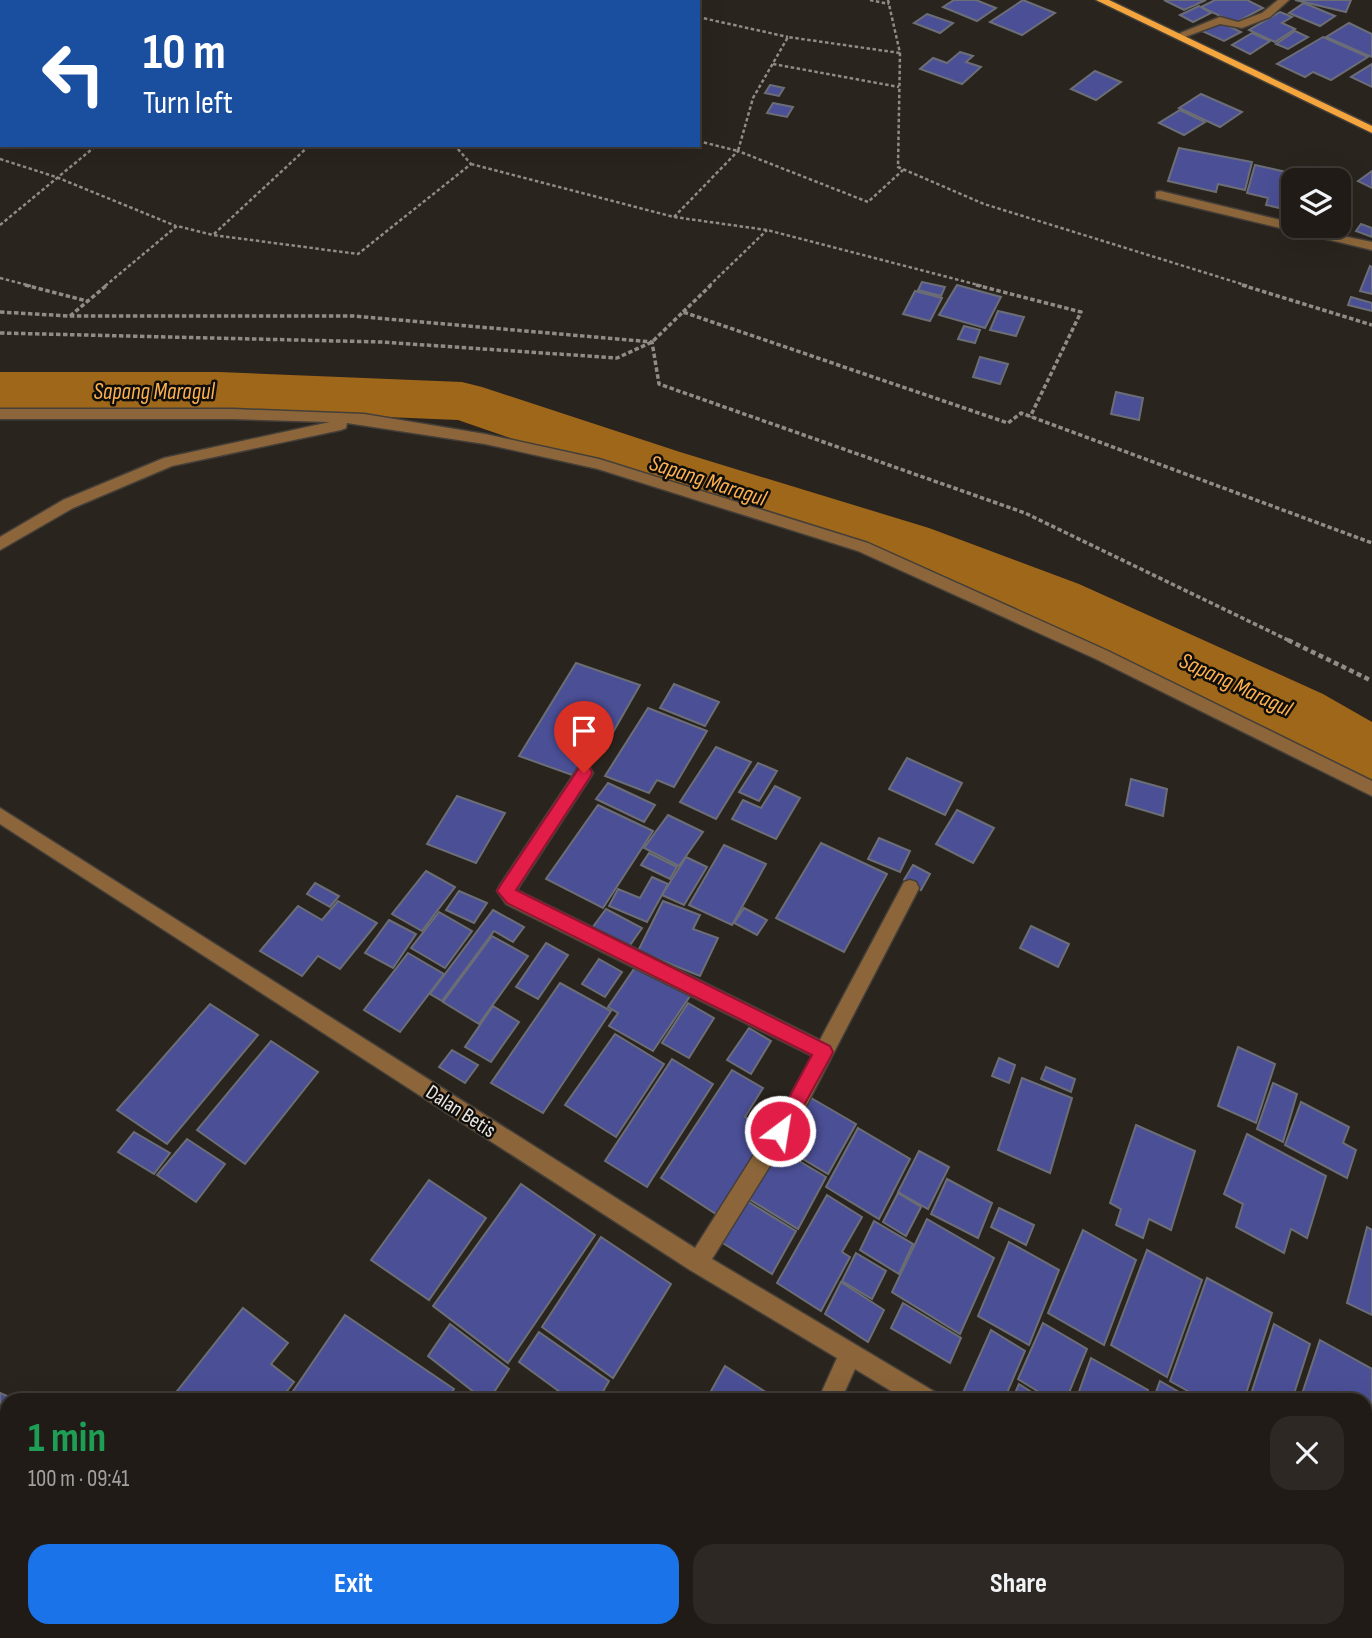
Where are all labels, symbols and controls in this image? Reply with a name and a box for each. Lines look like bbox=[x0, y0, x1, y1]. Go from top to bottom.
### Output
text: 10 m bbox=[143, 24, 226, 83]
icon: left bbox=[28, 28, 119, 119]
text: Turn left bbox=[143, 84, 233, 123]
map controls bbox=[1281, 168, 1351, 238]
button: layers bbox=[1281, 168, 1351, 238]
water label: Sapang Maragul bbox=[93, 378, 215, 406]
water label: Sapang Maragul bbox=[646, 449, 770, 513]
water label: Sapang Maragul bbox=[1175, 647, 1297, 724]
pin bbox=[554, 701, 614, 773]
icon: arrive bbox=[565, 712, 603, 750]
street label: Dalan Betis bbox=[421, 1080, 500, 1143]
position arrow bbox=[743, 1094, 817, 1168]
text: 1 min bbox=[28, 1413, 106, 1464]
button: close bbox=[1270, 1416, 1344, 1490]
text: 100 m · 09:41 bbox=[28, 1465, 129, 1493]
button: Exit bbox=[28, 1544, 679, 1624]
button: Share bbox=[693, 1544, 1344, 1624]

